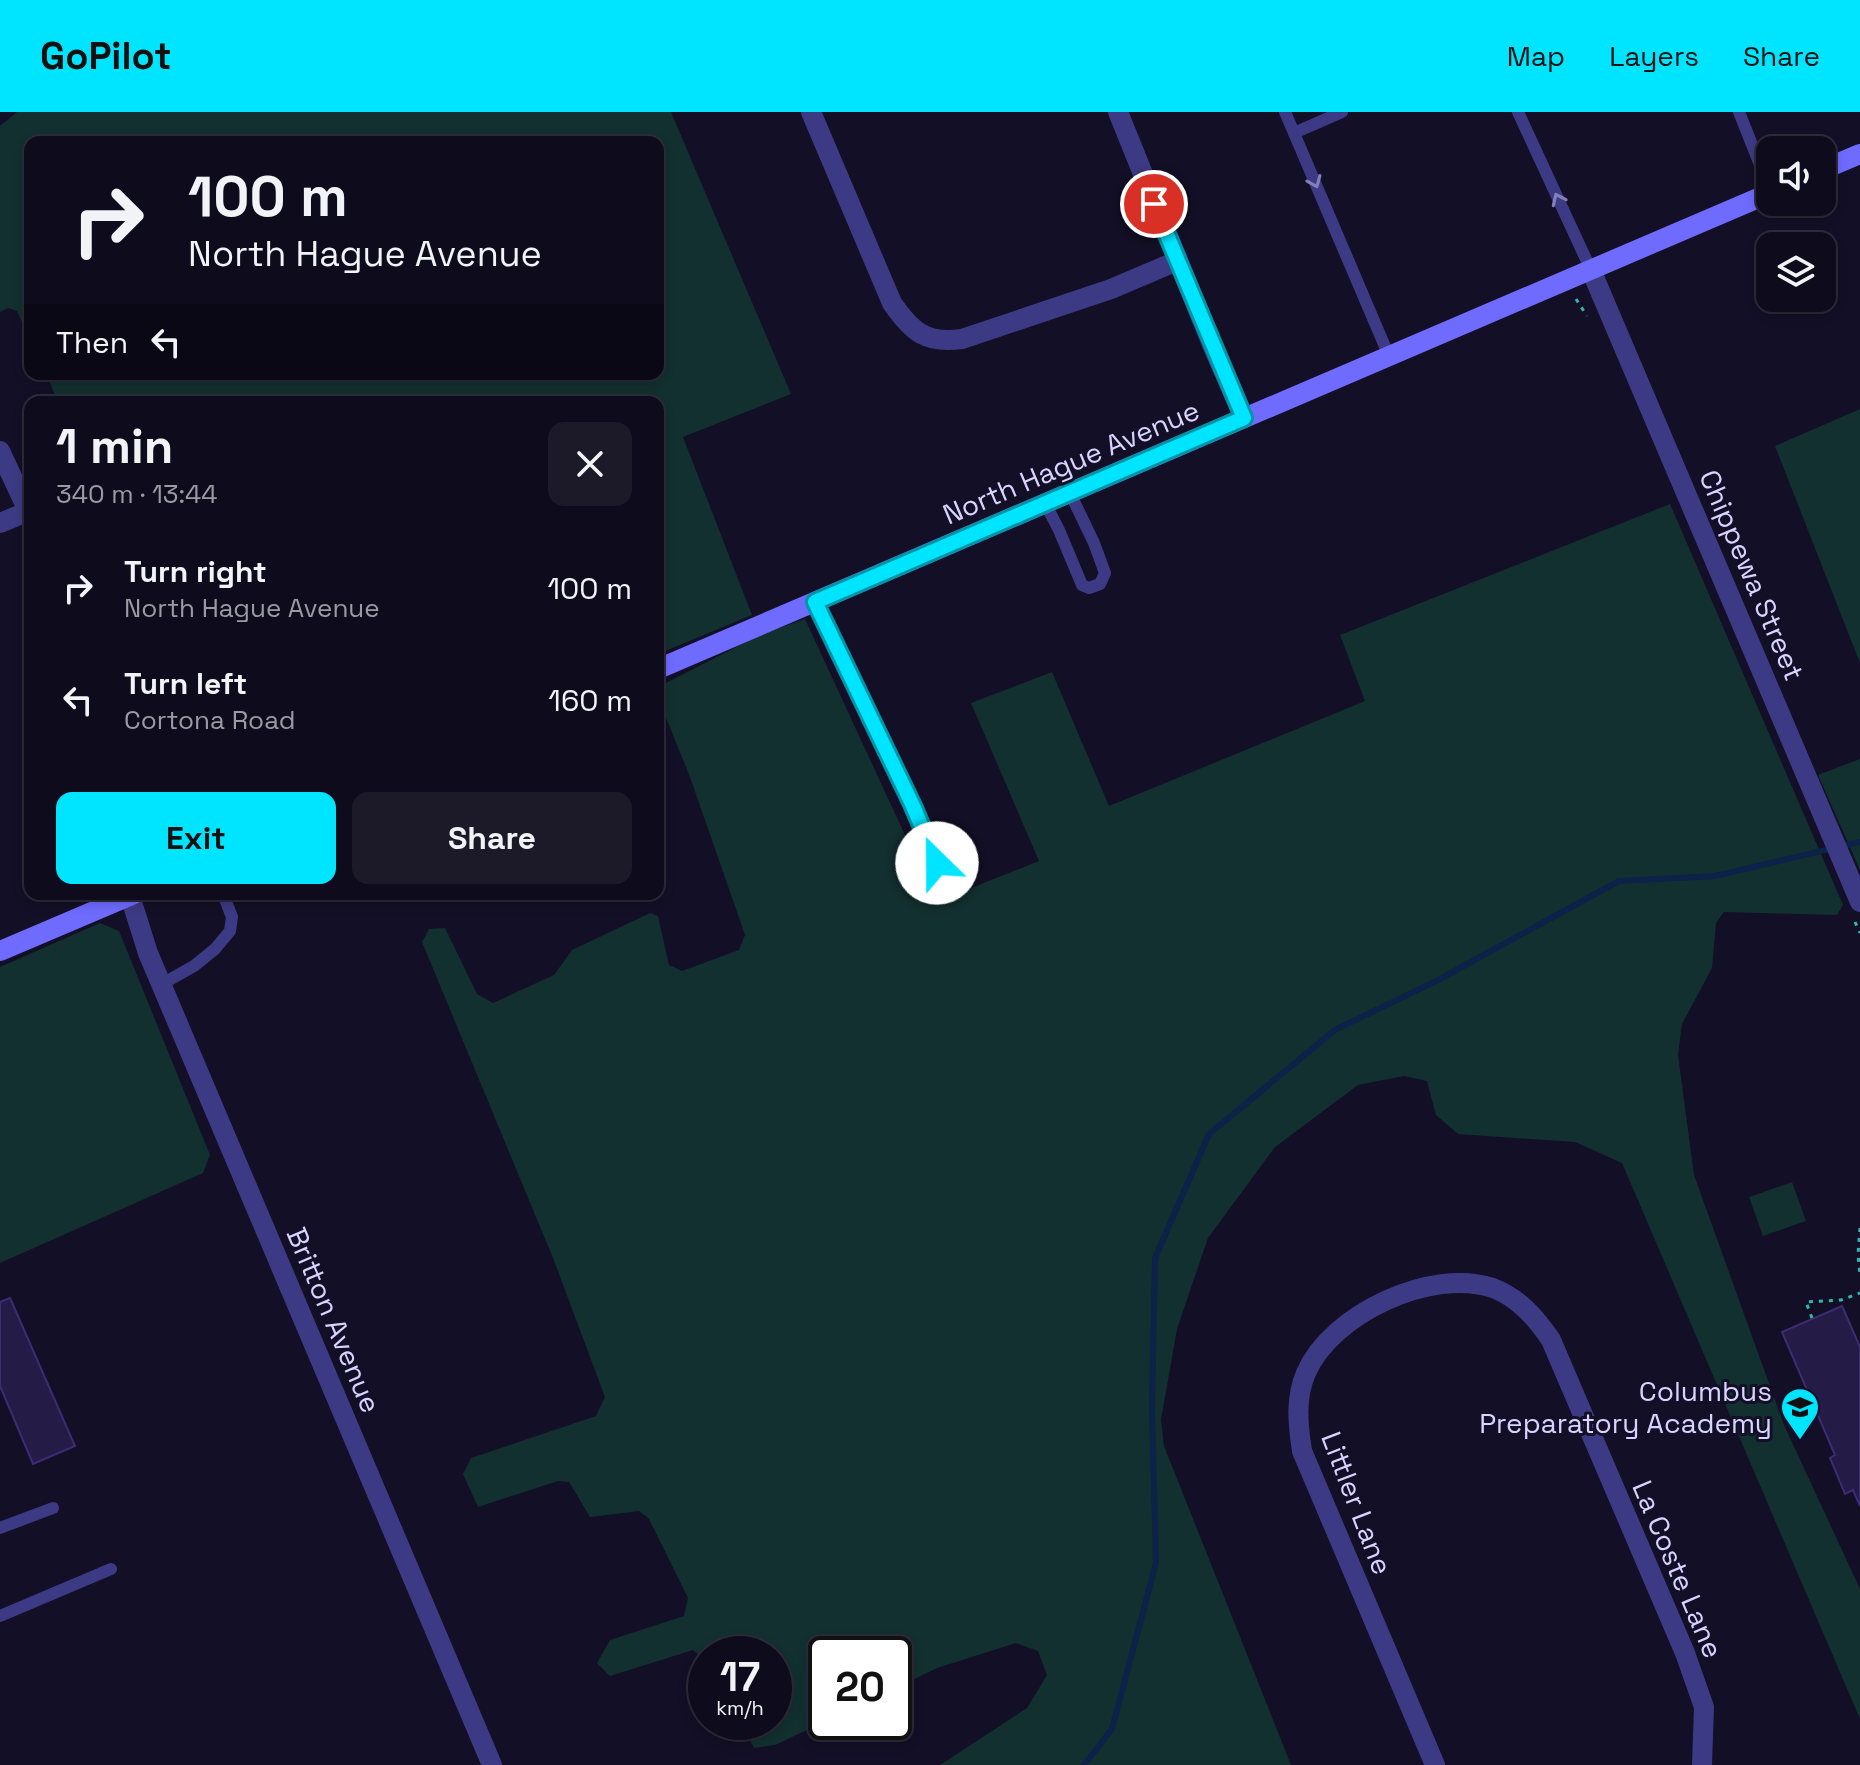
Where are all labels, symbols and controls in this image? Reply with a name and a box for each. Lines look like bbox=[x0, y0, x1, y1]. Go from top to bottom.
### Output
text: GoPilot bbox=[40, 32, 172, 80]
text: Map bbox=[1507, 38, 1565, 74]
text: Layers bbox=[1609, 38, 1699, 74]
text: Share bbox=[1743, 38, 1820, 74]
map controls bbox=[1756, 136, 1836, 312]
button: sound bbox=[1756, 136, 1836, 216]
text: 100 m bbox=[188, 161, 348, 232]
icon: right bbox=[56, 168, 160, 272]
pin bbox=[1120, 170, 1188, 238]
one-way arrow bbox=[1306, 174, 1322, 188]
icon: arrive bbox=[1132, 182, 1176, 226]
one-way arrow bbox=[1552, 193, 1568, 207]
text: North Hague Avenue bbox=[188, 231, 542, 277]
button: layers bbox=[1756, 232, 1836, 312]
icon: left bbox=[144, 320, 188, 364]
text: Then bbox=[56, 323, 128, 362]
street label: North Hague Avenue bbox=[937, 392, 1205, 532]
text: 1 min bbox=[56, 416, 173, 477]
button: close bbox=[548, 422, 632, 506]
street label: Chippewa Street bbox=[1691, 464, 1813, 686]
text: 340 m · 13:44 bbox=[56, 477, 218, 511]
text: Turn right bbox=[124, 552, 267, 591]
icon: right bbox=[56, 566, 100, 610]
text: 100 m bbox=[547, 569, 632, 608]
text: North Hague Avenue bbox=[124, 591, 380, 625]
text: Turn left bbox=[124, 664, 247, 703]
icon: left bbox=[56, 678, 100, 722]
text: 160 m bbox=[548, 681, 632, 720]
text: Cortona Road bbox=[124, 703, 296, 737]
button: Exit bbox=[56, 792, 336, 884]
button: Share bbox=[352, 792, 632, 884]
position arrow bbox=[895, 821, 979, 905]
street label: Britton Avenue bbox=[279, 1222, 389, 1418]
place label: Columbus Preparatory Academy bbox=[1479, 1373, 1772, 1441]
school or university icon: Columbus Preparatory Academy bbox=[1779, 1386, 1821, 1441]
street label: Littler Lane bbox=[1313, 1426, 1401, 1580]
street label: La Coste Lane bbox=[1624, 1475, 1732, 1663]
speed limit sign: 20 bbox=[808, 1636, 912, 1740]
text: 17 bbox=[720, 1652, 760, 1703]
text: km/h bbox=[716, 1695, 764, 1721]

